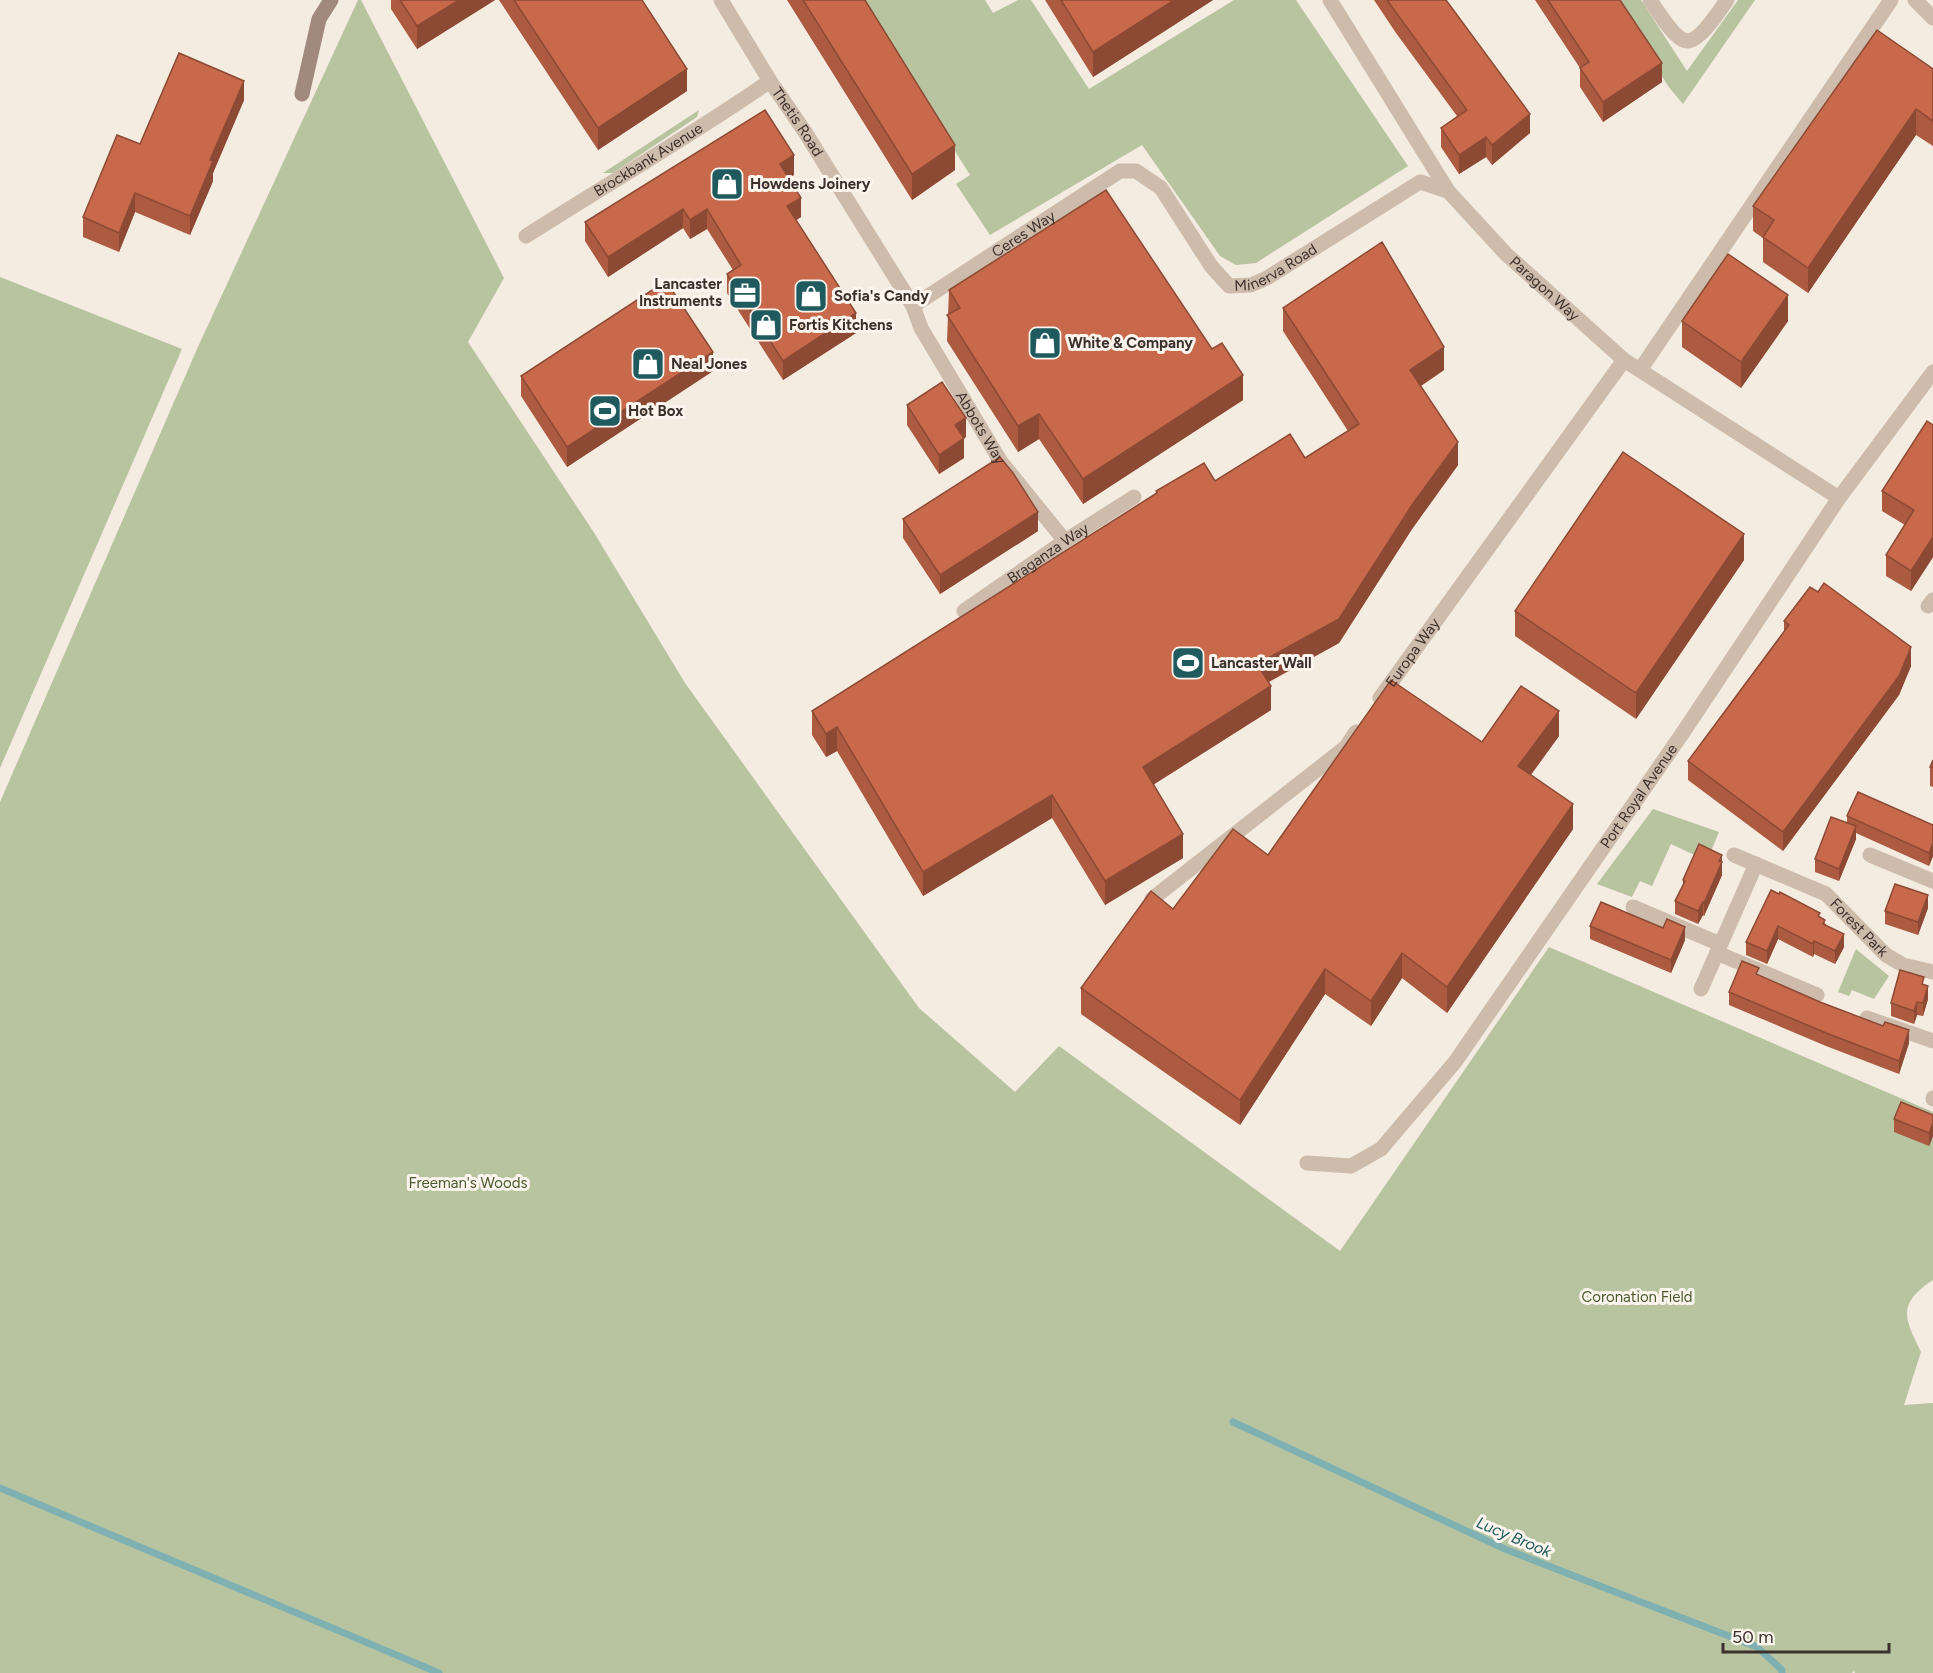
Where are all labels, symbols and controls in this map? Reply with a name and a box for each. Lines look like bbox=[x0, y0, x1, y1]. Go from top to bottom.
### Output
street label: Thetis Road bbox=[768, 84, 827, 160]
street label: Brockbank Avenue bbox=[590, 119, 706, 200]
shop icon: Howdens Joinery bbox=[709, 166, 745, 202]
place label: Howdens Joinery bbox=[750, 175, 871, 193]
street label: Ceres Way bbox=[988, 207, 1059, 261]
street label: Minerva Road bbox=[1234, 240, 1320, 295]
street label: Paragon Way bbox=[1506, 253, 1583, 325]
place label: Lancaster Instruments bbox=[639, 275, 722, 310]
office icon: Lancaster Instruments bbox=[727, 275, 763, 311]
shop icon: Sofia's Candy bbox=[793, 278, 829, 314]
place label: Sofia's Candy bbox=[834, 287, 929, 305]
shop icon: Fortis Kitchens bbox=[748, 307, 784, 343]
place label: Fortis Kitchens bbox=[789, 316, 893, 334]
shop icon: White & Company bbox=[1027, 325, 1063, 361]
place label: White & Company bbox=[1068, 334, 1193, 352]
shop icon: Neal Jones bbox=[630, 346, 666, 382]
place label: Neal Jones bbox=[671, 355, 747, 373]
street label: Abbots Way bbox=[952, 388, 1009, 468]
sports icon: Hot Box bbox=[587, 393, 623, 429]
place label: Hot Box bbox=[628, 402, 683, 420]
street label: Braganza Way bbox=[1004, 519, 1092, 587]
street label: Europa Way bbox=[1382, 615, 1444, 691]
sports icon: Lancaster Wall bbox=[1170, 645, 1206, 681]
place label: Lancaster Wall bbox=[1211, 654, 1312, 672]
street label: Port Royal Avenue bbox=[1597, 741, 1681, 852]
street label: Forest Park bbox=[1826, 895, 1892, 961]
park label: Freeman's Woods bbox=[409, 1174, 527, 1192]
park label: Coronation Field bbox=[1581, 1288, 1693, 1306]
water label: Lucy Brook bbox=[1474, 1513, 1556, 1562]
scale bar bbox=[1723, 1616, 1890, 1654]
text: 50 m bbox=[1732, 1626, 1774, 1648]

